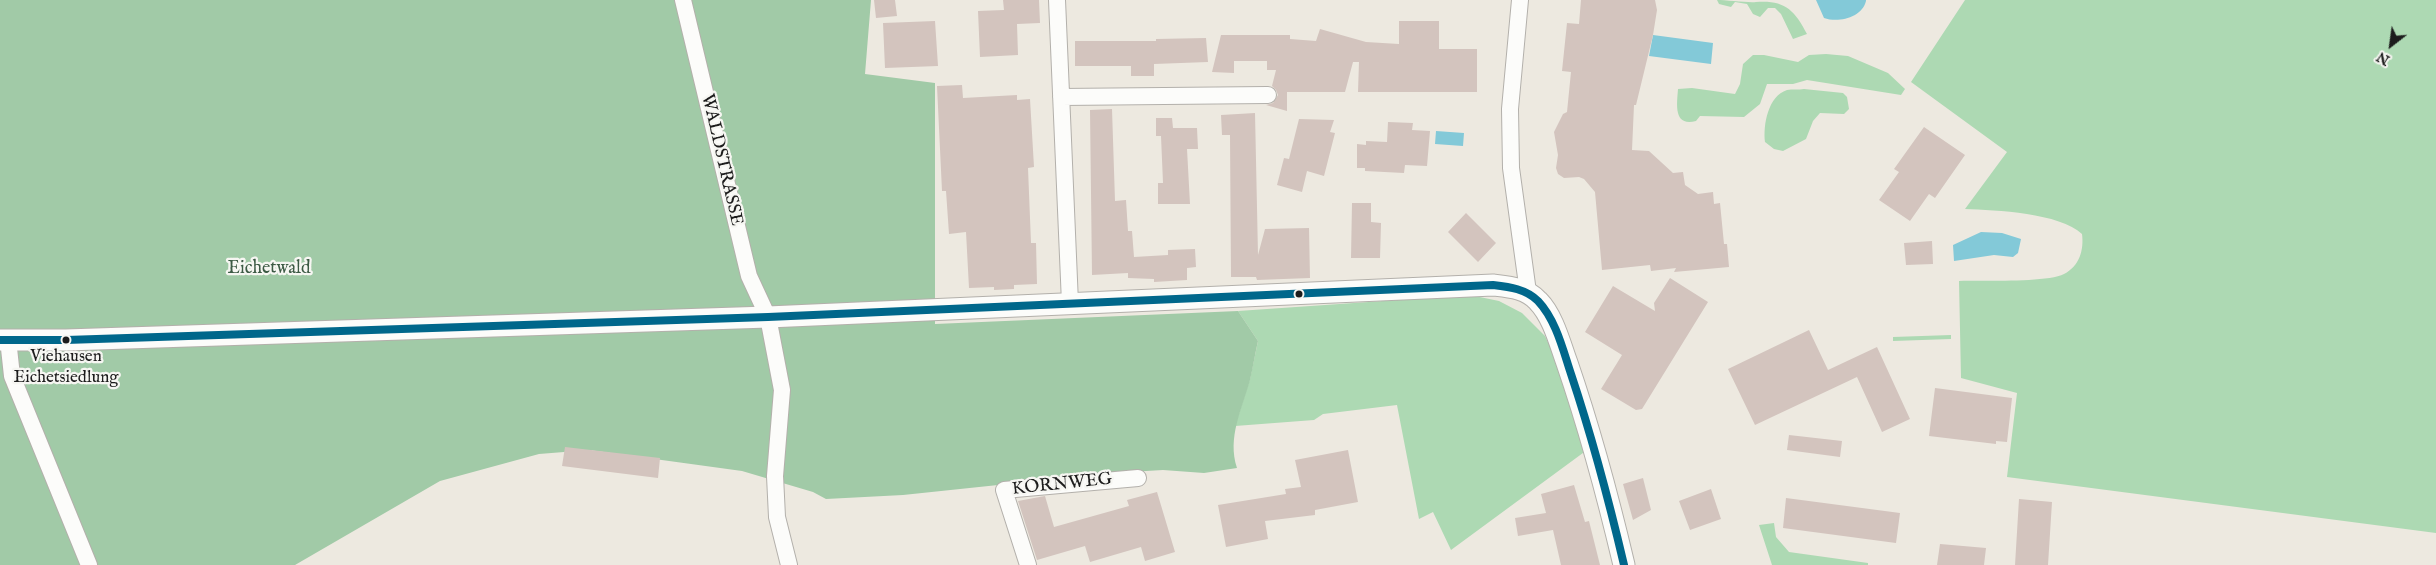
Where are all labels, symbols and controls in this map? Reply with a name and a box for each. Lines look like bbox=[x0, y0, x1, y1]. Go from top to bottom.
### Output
north arrow bbox=[2366, 20, 2416, 70]
text: N bbox=[2374, 47, 2393, 69]
street label: WALDSTRASSE bbox=[695, 92, 747, 228]
park label: Eichetwald bbox=[228, 258, 310, 280]
unlabelled marker bbox=[1294, 289, 1304, 299]
marker: Viehausen Eichetsiedlung bbox=[61, 335, 71, 345]
place label: Viehausen Eichetsiedlung bbox=[13, 348, 119, 388]
street label: KORNWEG bbox=[1011, 469, 1113, 501]

